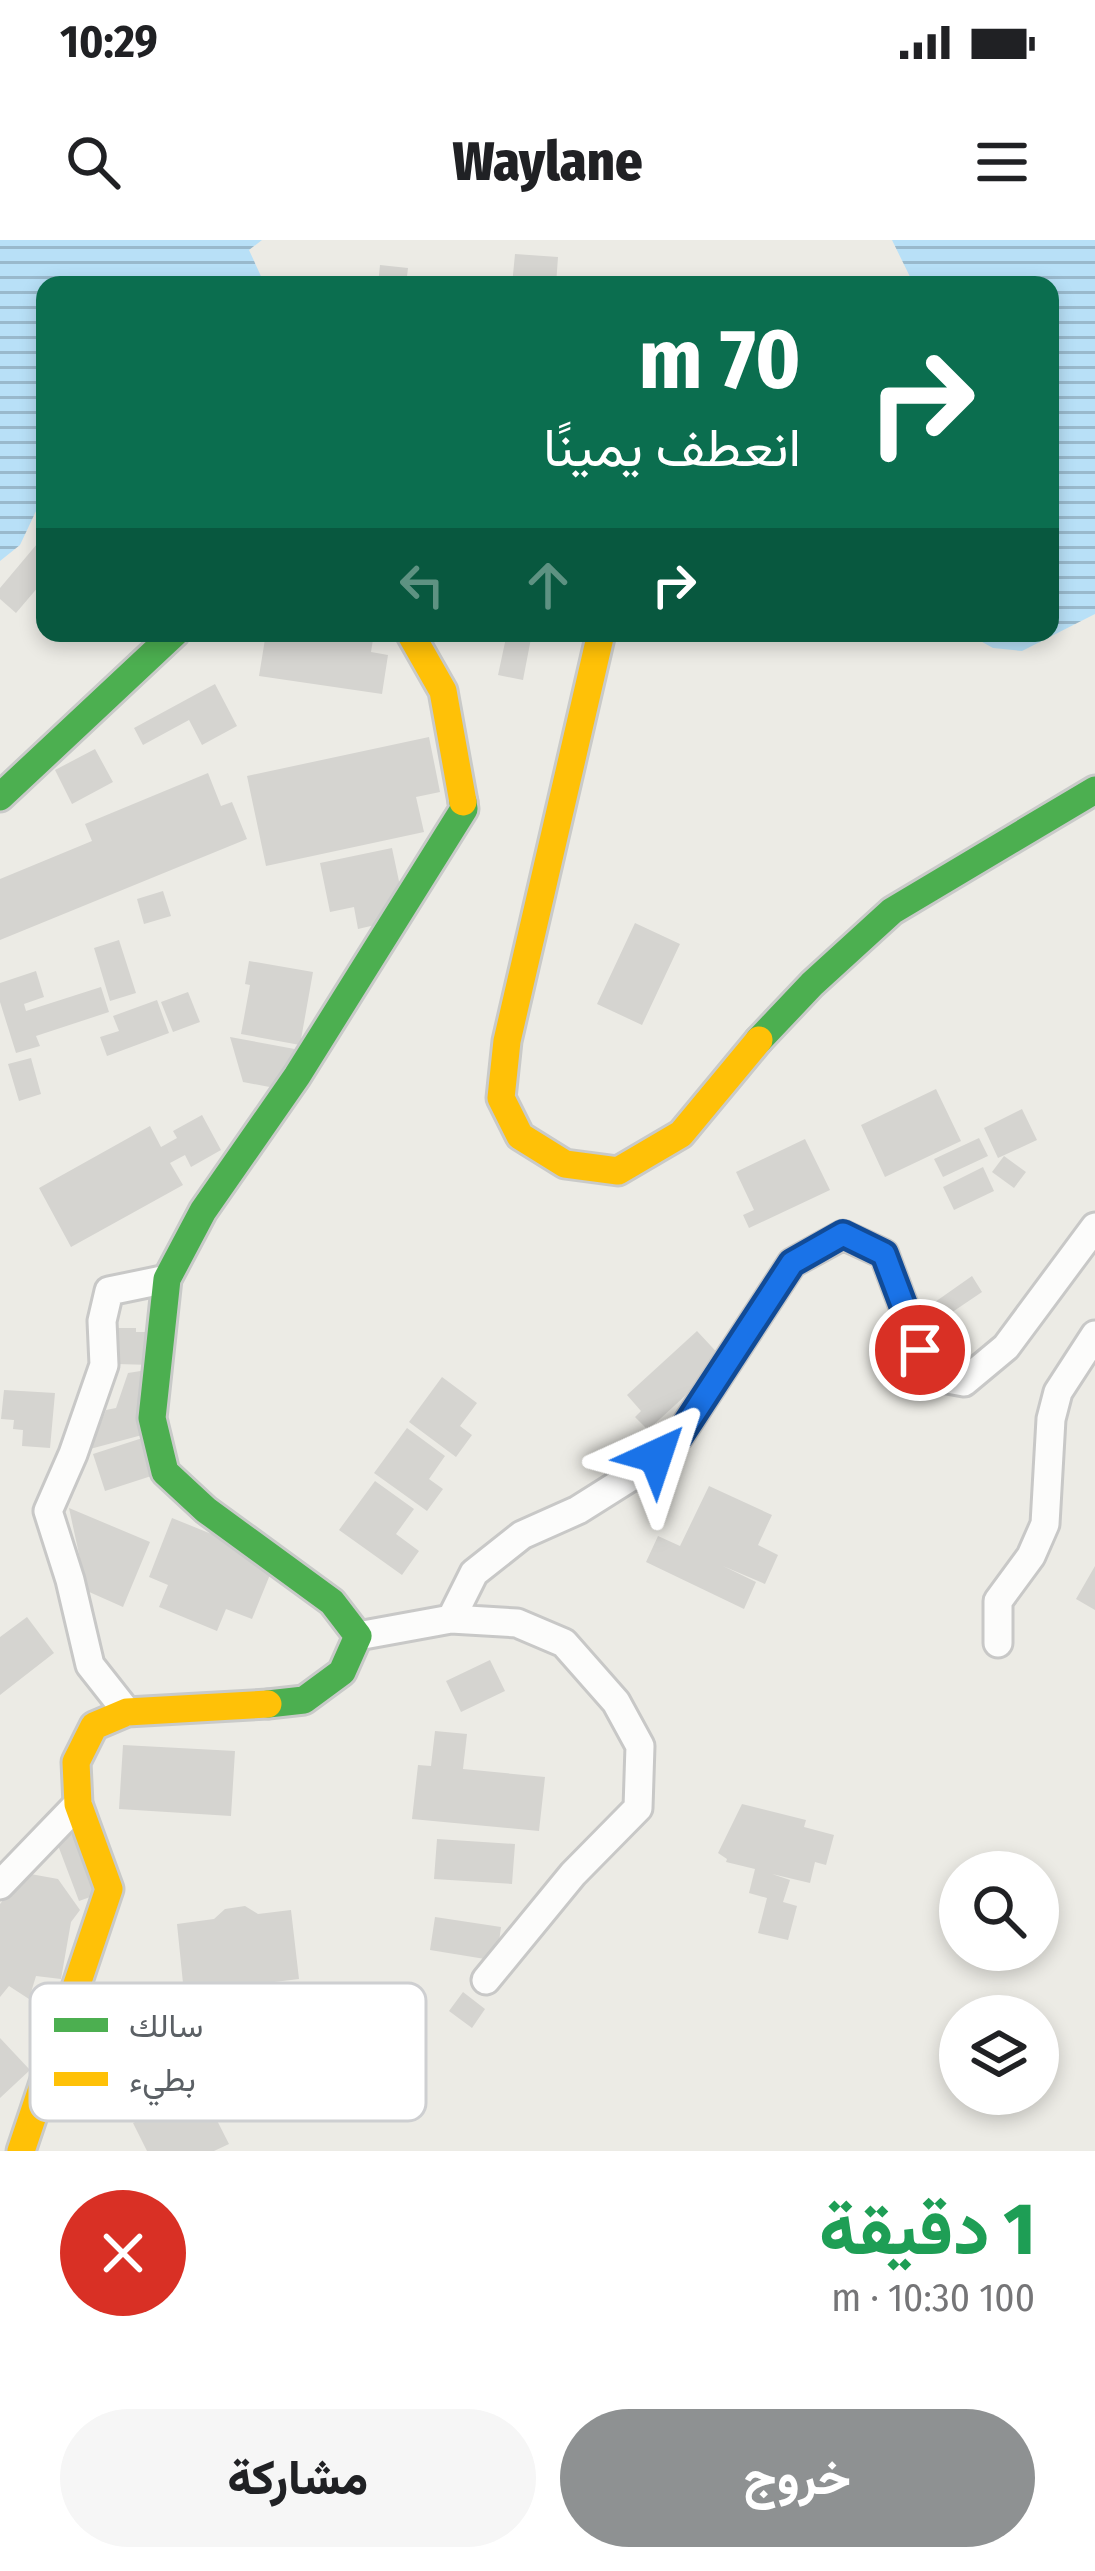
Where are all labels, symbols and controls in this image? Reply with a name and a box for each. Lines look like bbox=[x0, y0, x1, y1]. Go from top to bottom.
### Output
text: 10:29 bbox=[60, 15, 158, 69]
icon: search bbox=[60, 129, 126, 195]
icon: menu bbox=[969, 129, 1035, 195]
text: Waylane bbox=[452, 130, 643, 194]
text: 70 m bbox=[639, 309, 801, 410]
icon: right bbox=[843, 324, 999, 480]
text: انعطف يمينًا bbox=[543, 416, 801, 480]
icon: left bbox=[389, 552, 455, 618]
icon: ahead bbox=[515, 552, 581, 618]
icon: right bbox=[641, 552, 707, 618]
pin bbox=[869, 1299, 971, 1401]
icon: arrive bbox=[887, 1317, 953, 1383]
position arrow bbox=[593, 1393, 719, 1519]
map controls bbox=[939, 1851, 1059, 2115]
button: search bbox=[939, 1851, 1059, 1971]
legend bbox=[30, 1983, 426, 2121]
button: layers bbox=[939, 1995, 1059, 2115]
text: سالك bbox=[129, 2006, 203, 2046]
text: بطيء bbox=[129, 2060, 196, 2106]
text: 1 دقيقة bbox=[819, 2187, 1035, 2273]
button: close bbox=[60, 2190, 186, 2316]
text: 100 m · 10:30 bbox=[831, 2275, 1035, 2321]
button: مشاركة bbox=[60, 2409, 536, 2547]
button: خروج bbox=[560, 2409, 1035, 2547]

